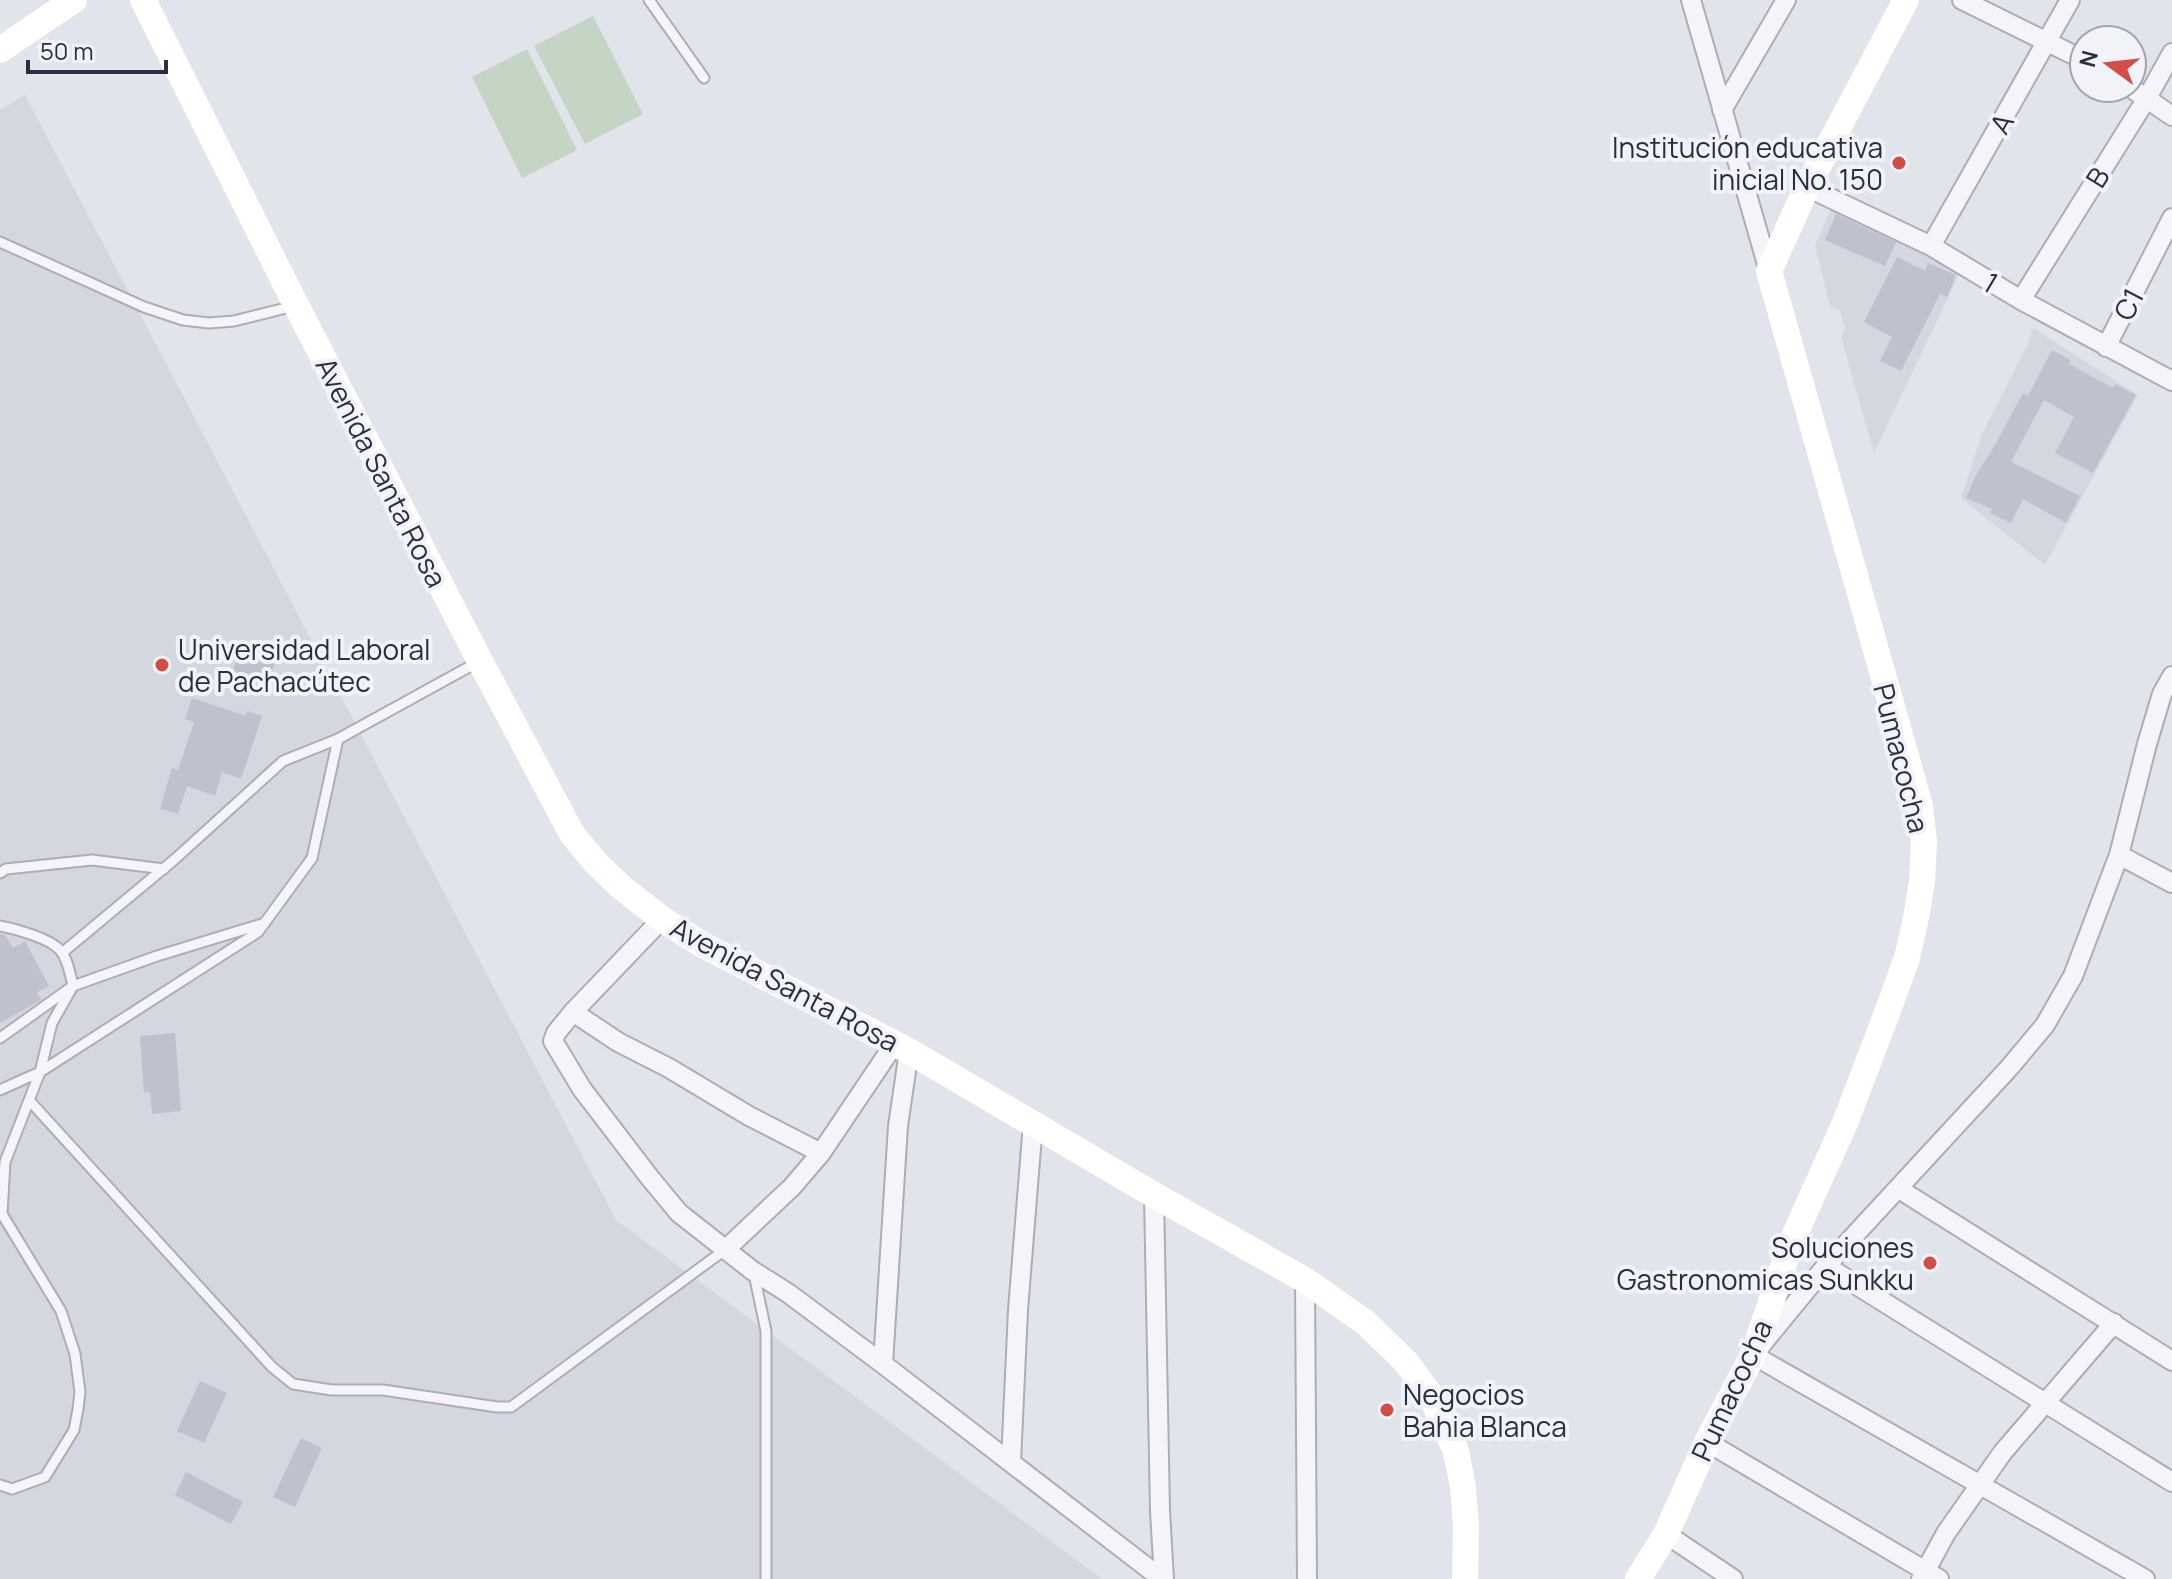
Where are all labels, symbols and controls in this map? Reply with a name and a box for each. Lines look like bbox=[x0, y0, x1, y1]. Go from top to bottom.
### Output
scale bar bbox=[28, 24, 166, 74]
north arrow bbox=[2068, 24, 2148, 104]
text: 50 m bbox=[40, 34, 94, 67]
text: N bbox=[2072, 47, 2105, 70]
street label: A bbox=[1980, 106, 2022, 140]
place label: Institución educativa inicial No. 150 bbox=[1612, 128, 1883, 198]
marker: Institución educativa inicial No. 150 bbox=[1890, 154, 1908, 172]
street label: B bbox=[2076, 160, 2118, 194]
street label: 1 bbox=[1977, 263, 2005, 301]
street label: C1 bbox=[2104, 282, 2152, 326]
street label: Avenida Santa Rosa bbox=[308, 351, 456, 593]
place label: Universidad Laboral de Pachacútec bbox=[178, 630, 431, 700]
marker: Universidad Laboral de Pachacútec bbox=[153, 656, 171, 674]
street label: Pumacocha bbox=[1865, 680, 1939, 836]
street label: Avenida Santa Rosa bbox=[664, 908, 906, 1060]
place label: Soluciones Gastronomicas Sunkku bbox=[1617, 1228, 1914, 1298]
marker: Soluciones Gastronomicas Sunkku bbox=[1921, 1254, 1939, 1272]
street label: Pumacocha bbox=[1682, 1313, 1780, 1467]
place label: Negocios Bahia Blanca bbox=[1403, 1375, 1567, 1445]
marker: Negocios Bahia Blanca bbox=[1378, 1401, 1396, 1419]

